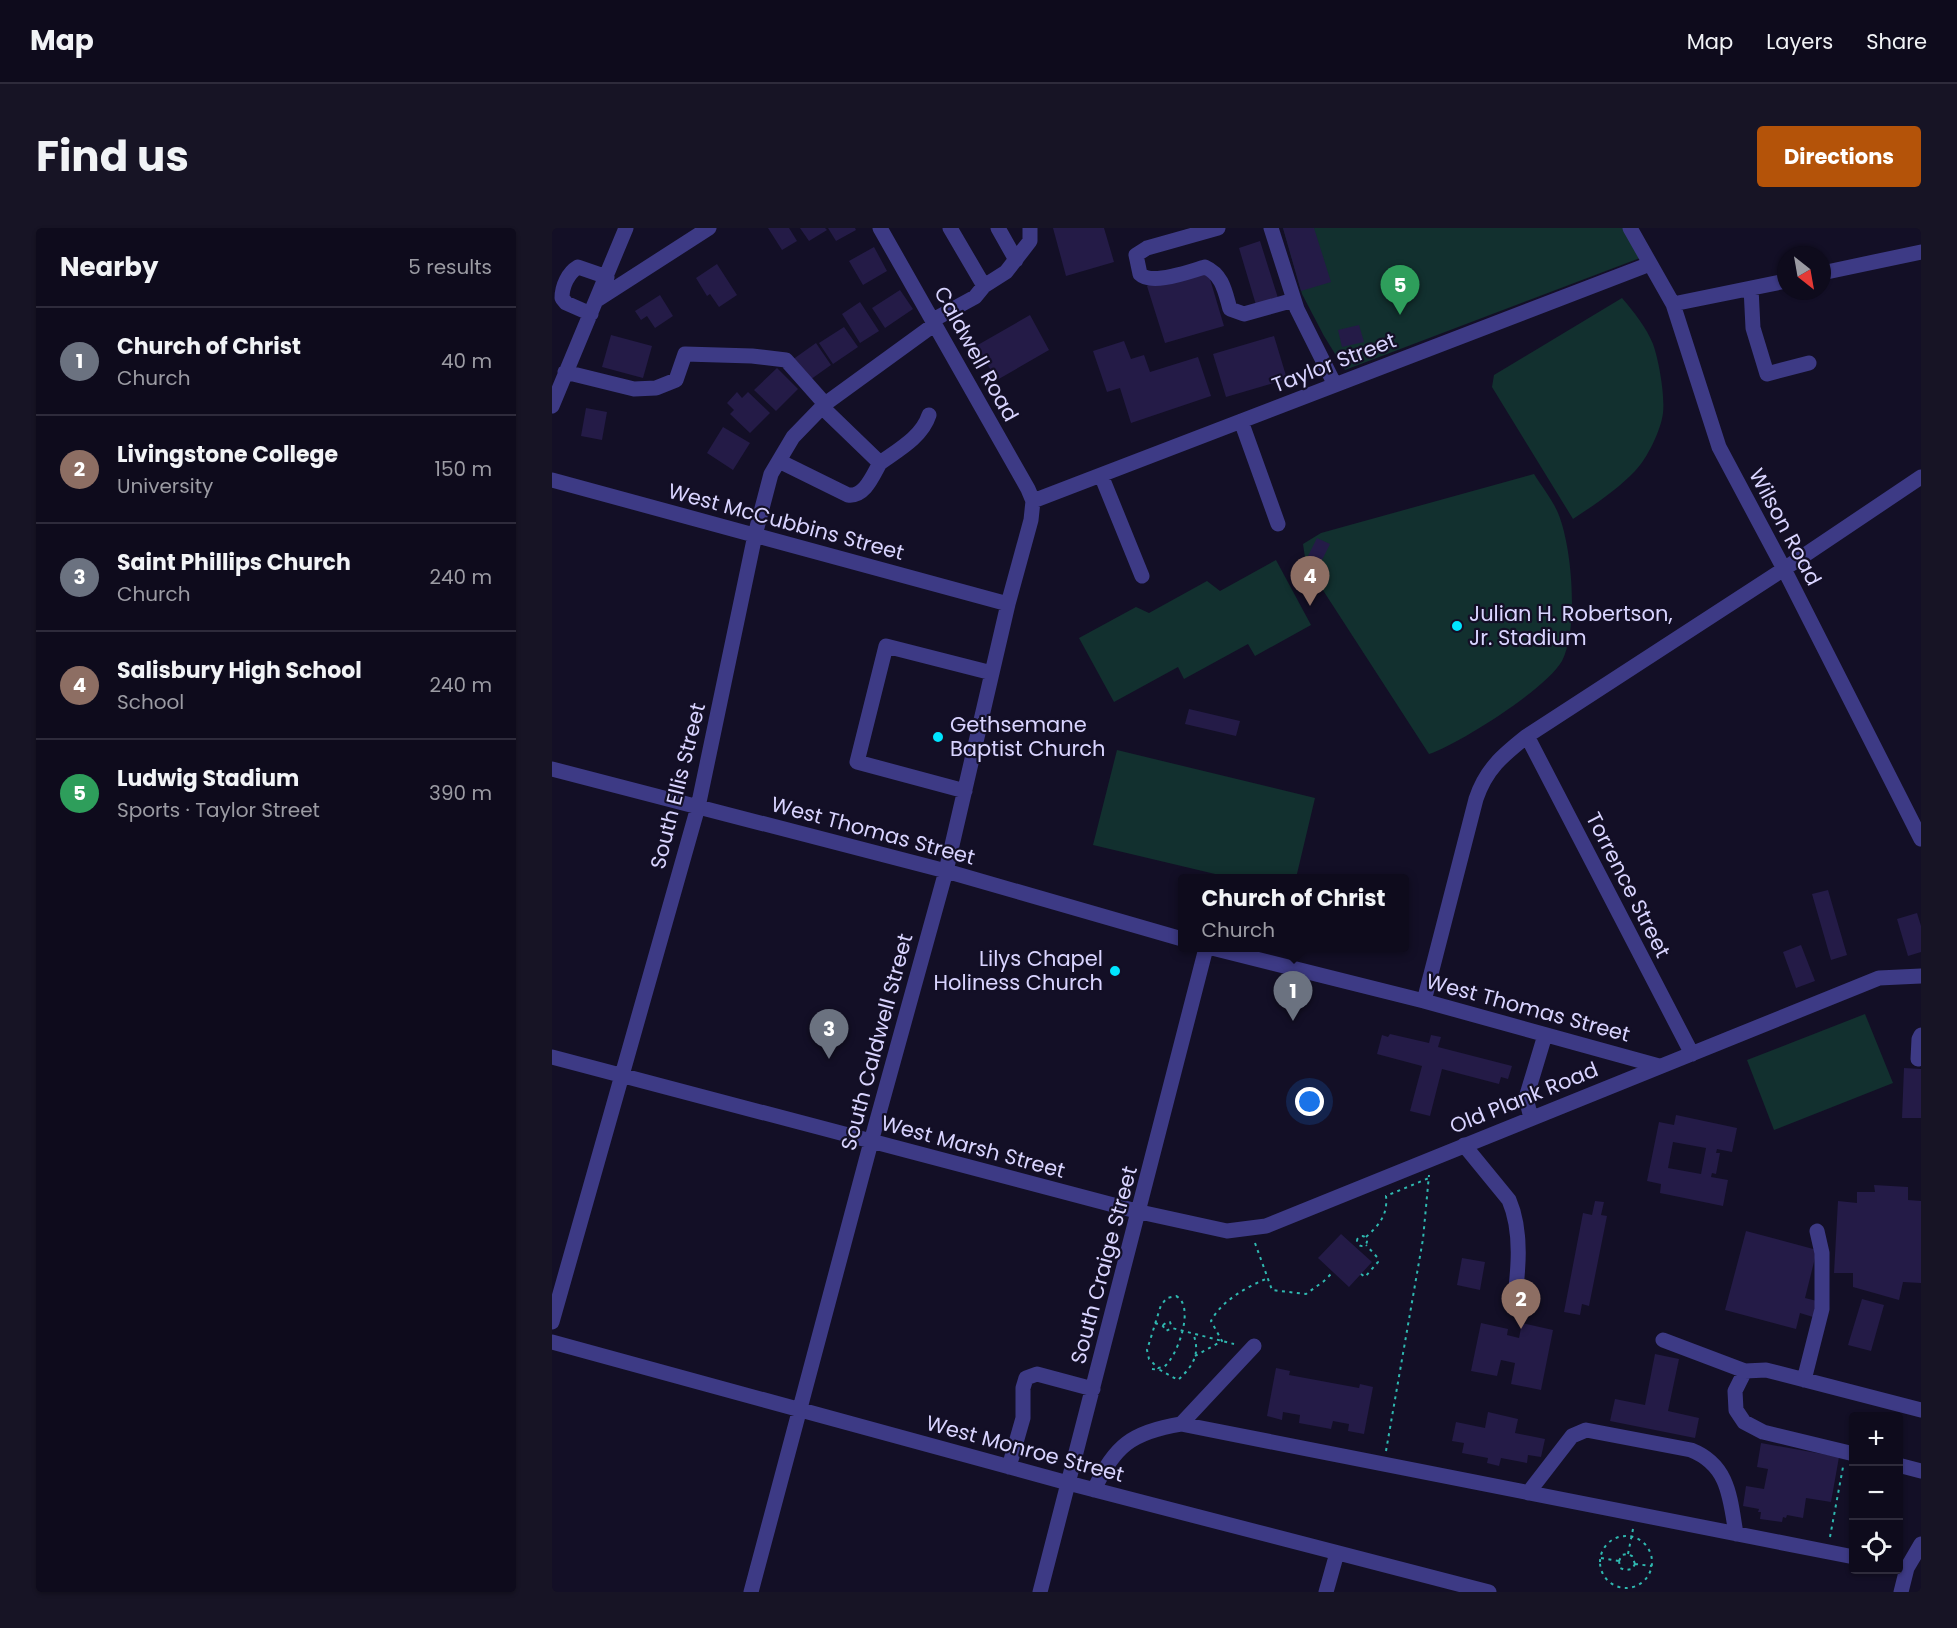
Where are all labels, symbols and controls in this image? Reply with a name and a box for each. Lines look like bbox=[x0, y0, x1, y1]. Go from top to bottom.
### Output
text: Map bbox=[30, 21, 94, 60]
text: Map bbox=[1687, 27, 1733, 56]
text: Layers bbox=[1766, 27, 1833, 56]
text: Share bbox=[1866, 27, 1927, 56]
button: Directions bbox=[1757, 126, 1921, 187]
text: Find us bbox=[36, 127, 189, 186]
north arrow bbox=[1777, 246, 1831, 300]
text: Nearby bbox=[60, 249, 158, 285]
text: 5 results bbox=[408, 253, 492, 281]
pin: 5 bbox=[1380, 266, 1420, 315]
street label: Caldwell Road bbox=[927, 281, 1026, 427]
street label: Taylor Street bbox=[1268, 326, 1400, 400]
text: Church of Christ bbox=[117, 331, 301, 362]
text: 1 bbox=[76, 347, 83, 375]
text: 40 m bbox=[441, 347, 492, 375]
text: Church bbox=[117, 364, 190, 392]
text: Livingstone College bbox=[117, 439, 338, 470]
text: 2 bbox=[74, 455, 85, 483]
text: 150 m bbox=[435, 455, 492, 483]
street label: Wilson Road bbox=[1742, 463, 1828, 590]
text: University bbox=[117, 472, 213, 500]
street label: West McCubbins Street bbox=[665, 476, 907, 567]
text: Saint Phillips Church bbox=[117, 547, 351, 578]
pin: 4 bbox=[1290, 556, 1329, 606]
text: 3 bbox=[73, 563, 86, 591]
text: 240 m bbox=[429, 563, 492, 591]
text: Church bbox=[117, 580, 190, 608]
place label: Julian H. Robertson, Jr. Stadium bbox=[1469, 599, 1673, 652]
marker: Julian H. Robertson, Jr. Stadium bbox=[1450, 619, 1464, 633]
text: Salisbury High School bbox=[117, 655, 362, 686]
text: 4 bbox=[73, 671, 86, 699]
text: 240 m bbox=[429, 671, 492, 699]
text: School bbox=[117, 688, 184, 716]
street label: South Ellis Street bbox=[643, 700, 712, 872]
place label: Gethsemane Baptist Church bbox=[950, 710, 1105, 763]
marker: Gethsemane Baptist Church bbox=[931, 730, 945, 744]
text: Ludwig Stadium bbox=[117, 763, 299, 794]
text: 5 bbox=[73, 779, 86, 807]
text: 390 m bbox=[429, 779, 492, 807]
street label: West Thomas Street bbox=[768, 789, 978, 872]
text: Sports · Taylor Street bbox=[117, 796, 320, 824]
street label: Torrence Street bbox=[1579, 807, 1678, 963]
popup bbox=[1178, 874, 1409, 952]
text: Church of Christ bbox=[1202, 883, 1385, 914]
text: Church bbox=[1202, 916, 1275, 944]
street label: South Caldwell Street bbox=[834, 930, 919, 1153]
place label: Lilys Chapel Holiness Church bbox=[934, 944, 1103, 997]
marker: Lilys Chapel Holiness Church bbox=[1108, 964, 1122, 978]
street label: West Thomas Street bbox=[1423, 966, 1633, 1049]
pin: 1 bbox=[1274, 972, 1312, 1021]
pin: 3 bbox=[810, 1010, 848, 1059]
street label: Old Plank Road bbox=[1445, 1055, 1602, 1140]
your location bbox=[1295, 1087, 1324, 1116]
street label: West Marsh Street bbox=[878, 1108, 1068, 1185]
street label: South Craige Street bbox=[1063, 1163, 1144, 1367]
pin: 2 bbox=[1502, 1280, 1540, 1329]
street label: West Monroe Street bbox=[923, 1408, 1127, 1489]
map controls bbox=[1849, 1412, 1903, 1574]
button: + bbox=[1849, 1412, 1903, 1466]
button: − bbox=[1849, 1466, 1903, 1520]
button: locate bbox=[1849, 1520, 1903, 1574]

